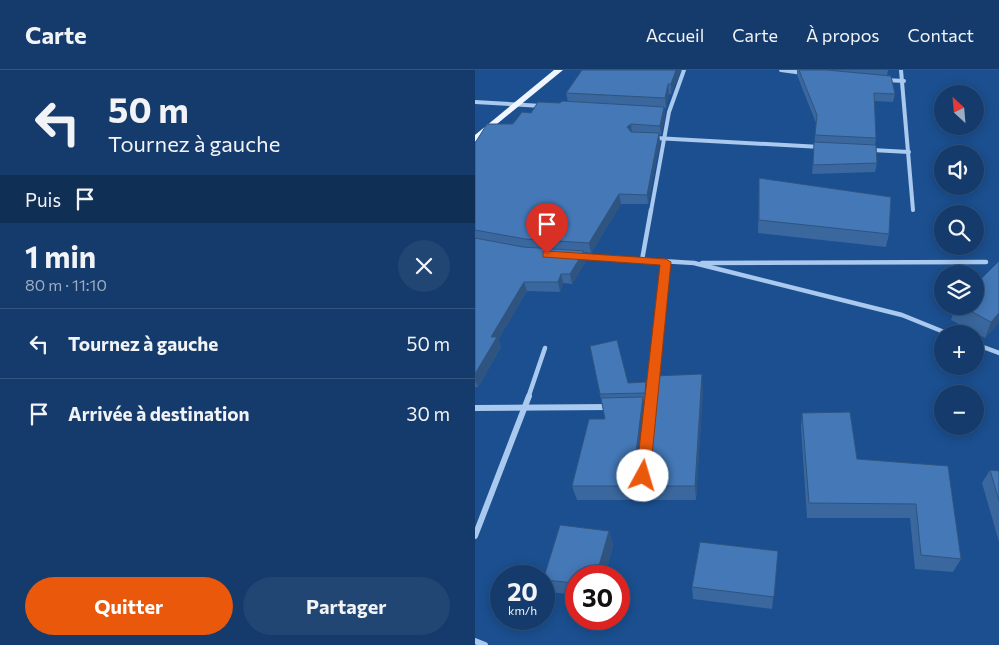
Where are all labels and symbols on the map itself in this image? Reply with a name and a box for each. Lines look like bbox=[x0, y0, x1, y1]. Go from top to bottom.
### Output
north arrow bbox=[934, 85, 984, 135]
pin bbox=[526, 203, 568, 254]
position arrow bbox=[616, 449, 668, 501]
speed limit sign: 30 bbox=[565, 565, 630, 630]

